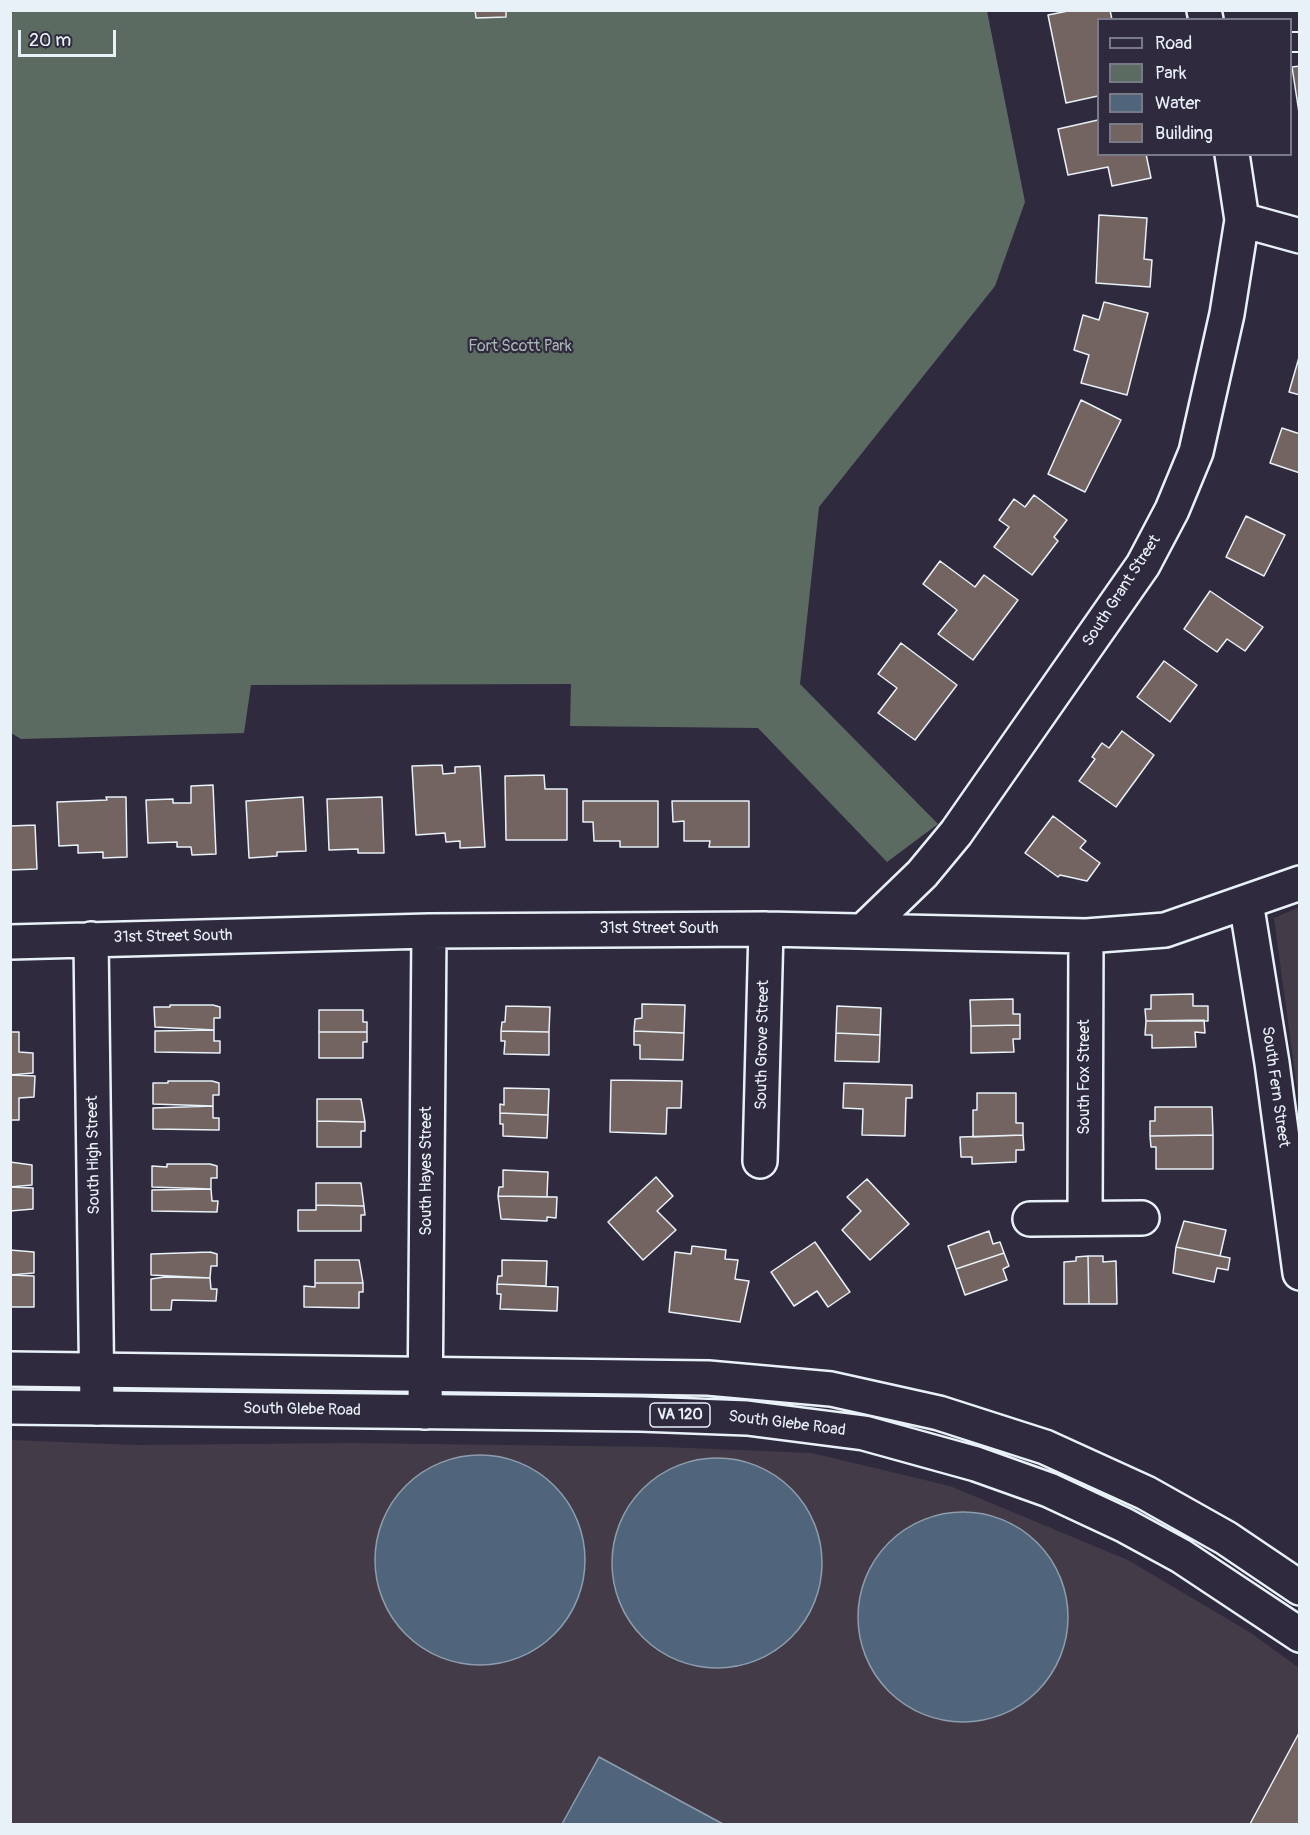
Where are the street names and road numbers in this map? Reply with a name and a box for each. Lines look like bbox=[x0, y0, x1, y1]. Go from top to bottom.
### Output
street label: South Grant Street bbox=[1079, 532, 1165, 650]
street label: 31st Street South bbox=[599, 919, 719, 939]
street label: 31st Street South bbox=[113, 926, 233, 948]
street label: South Grove Street bbox=[752, 980, 774, 1110]
street label: South Fox Street bbox=[1075, 1019, 1095, 1135]
street label: South Fern Street bbox=[1257, 1025, 1293, 1149]
street label: South High Street bbox=[83, 1095, 105, 1215]
street label: South Hayes Street bbox=[417, 1106, 437, 1236]
street label: South Glebe Road bbox=[243, 1399, 361, 1421]
road number: VA 120 bbox=[650, 1403, 710, 1427]
street label: South Glebe Road bbox=[727, 1407, 847, 1441]

